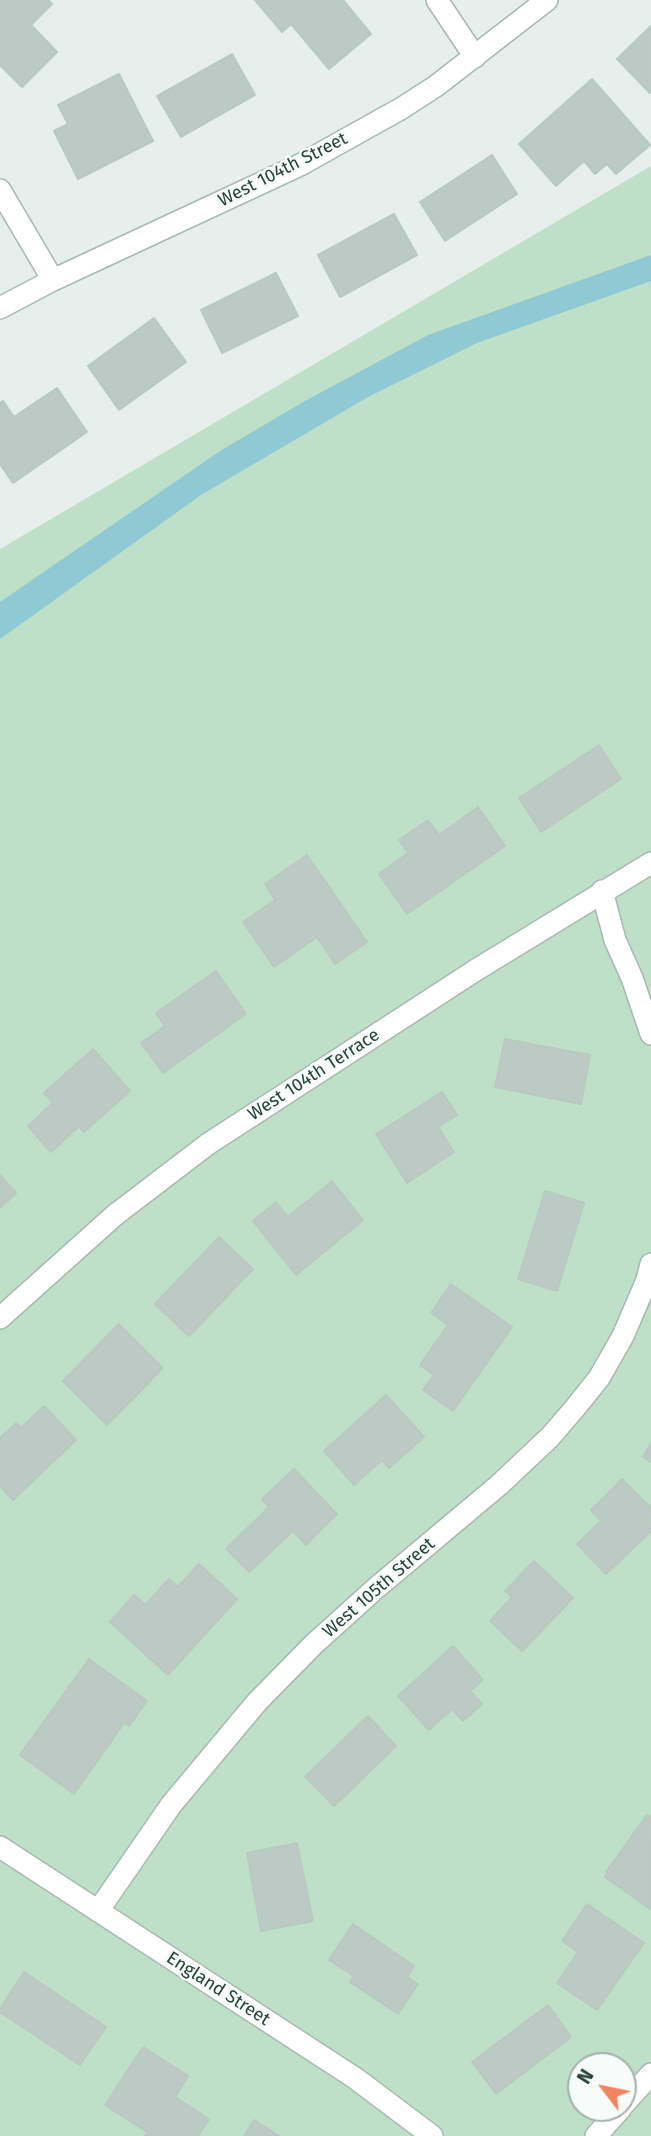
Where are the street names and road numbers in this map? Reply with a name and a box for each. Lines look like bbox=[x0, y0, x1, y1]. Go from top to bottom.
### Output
street label: West 104th Street bbox=[215, 128, 351, 212]
street label: West 104th Terrace bbox=[244, 1024, 384, 1126]
street label: West 105th Street bbox=[318, 1533, 440, 1643]
street label: England Street bbox=[162, 1947, 274, 2031]

